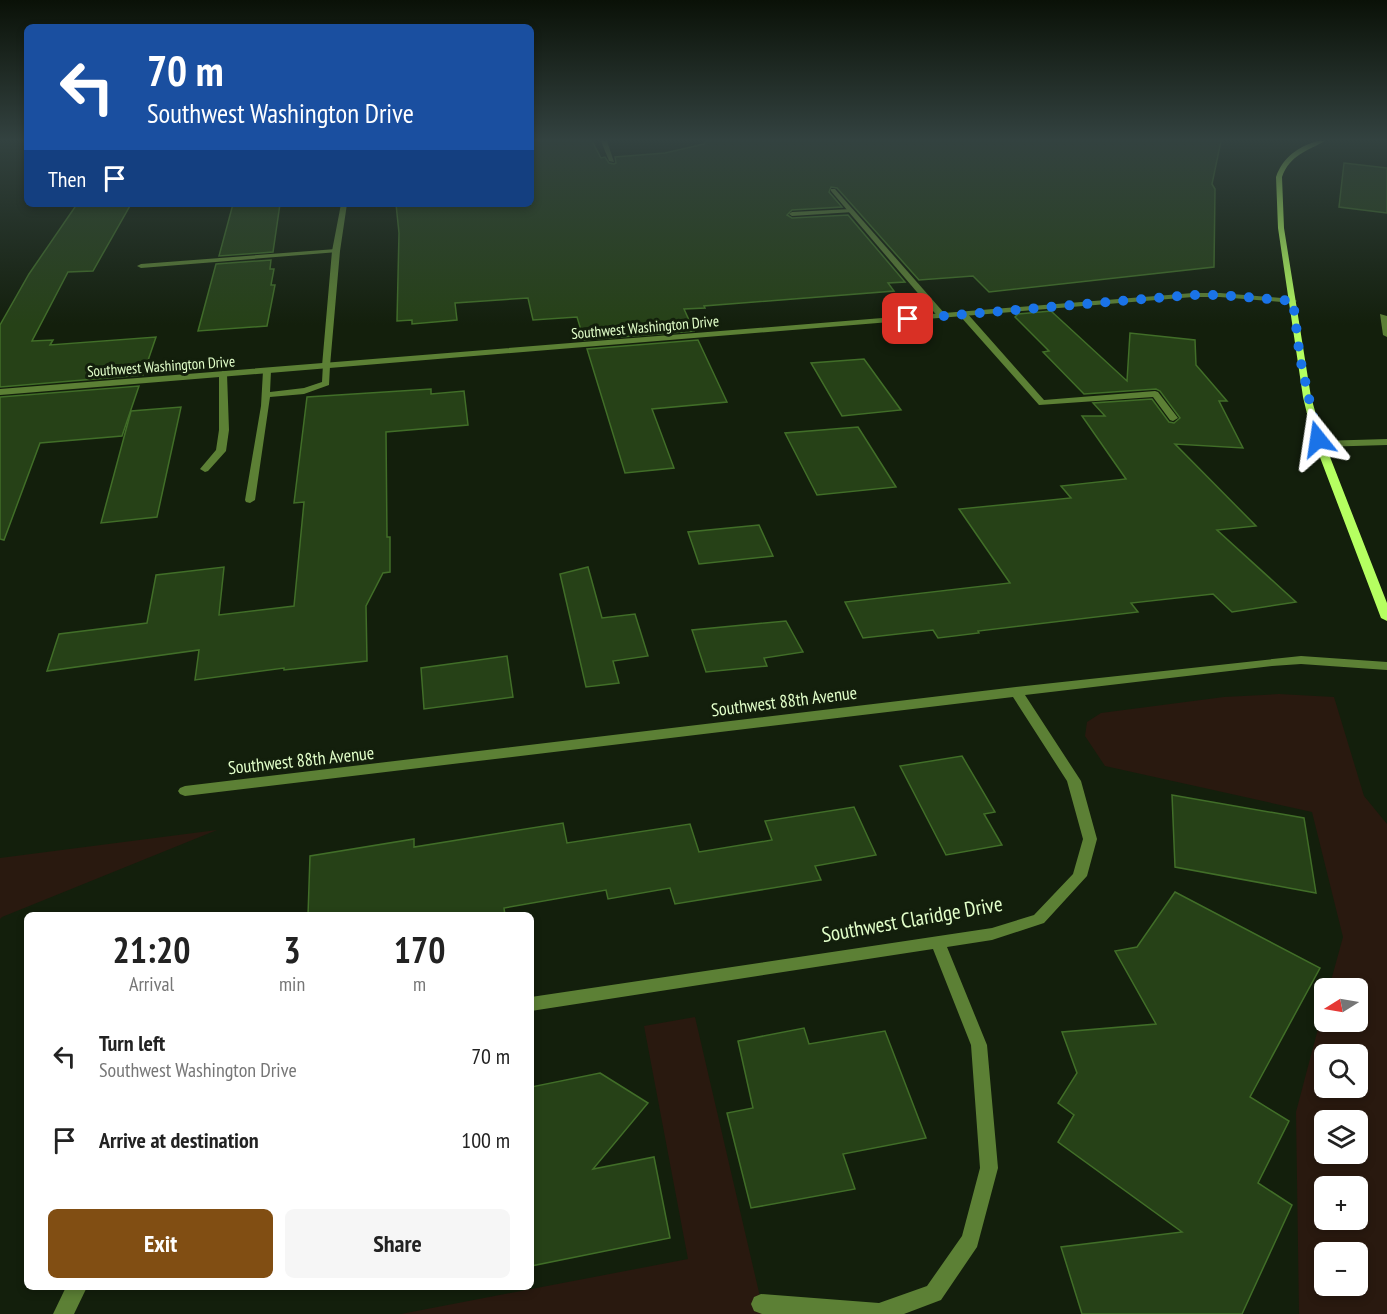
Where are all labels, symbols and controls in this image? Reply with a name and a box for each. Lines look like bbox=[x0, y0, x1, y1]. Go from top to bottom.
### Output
text: 70 m bbox=[147, 43, 224, 98]
icon: left bbox=[48, 48, 126, 126]
text: Southwest Washington Drive bbox=[147, 96, 414, 130]
icon: arrive bbox=[98, 162, 131, 195]
text: Then bbox=[48, 165, 86, 193]
pin bbox=[882, 293, 933, 344]
icon: arrive bbox=[891, 302, 924, 335]
street label: Southwest Washington Drive bbox=[570, 311, 720, 343]
street label: Southwest Washington Drive bbox=[86, 351, 236, 381]
position arrow bbox=[1286, 407, 1350, 471]
street label: Southwest 88th Avenue bbox=[710, 681, 858, 721]
street label: Southwest 88th Avenue bbox=[227, 741, 375, 779]
street label: Southwest Claridge Drive bbox=[820, 890, 1004, 948]
text: 21:20 bbox=[113, 926, 190, 973]
text: 3 bbox=[283, 926, 301, 973]
text: 170 bbox=[394, 926, 445, 973]
text: Arrival bbox=[129, 971, 174, 997]
text: min bbox=[279, 971, 305, 997]
text: m bbox=[413, 971, 426, 997]
north arrow bbox=[1314, 978, 1368, 1032]
map controls bbox=[1314, 978, 1368, 1296]
text: Turn left bbox=[99, 1029, 165, 1057]
icon: left bbox=[48, 1040, 81, 1073]
text: 70 m bbox=[471, 1042, 510, 1070]
button: search bbox=[1314, 1044, 1368, 1098]
text: Southwest Washington Drive bbox=[99, 1057, 297, 1083]
button: layers bbox=[1314, 1110, 1368, 1164]
icon: arrive bbox=[48, 1124, 81, 1157]
text: Arrive at destination bbox=[99, 1126, 259, 1154]
text: 100 m bbox=[461, 1126, 510, 1154]
button: + bbox=[1314, 1176, 1368, 1230]
button: Exit bbox=[48, 1209, 273, 1278]
button: Share bbox=[285, 1209, 510, 1278]
button: − bbox=[1314, 1242, 1368, 1296]

